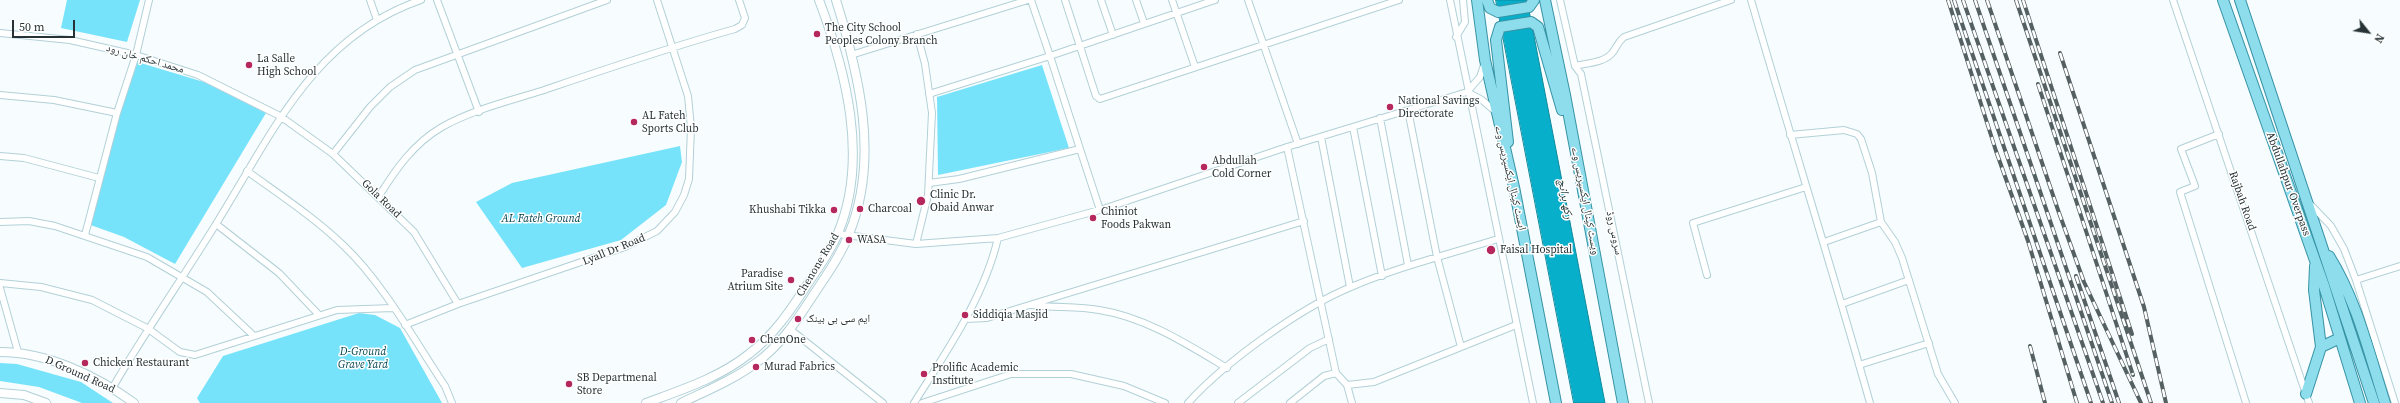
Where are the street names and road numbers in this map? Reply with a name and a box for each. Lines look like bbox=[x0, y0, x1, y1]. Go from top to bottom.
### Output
street label: محمد احكم خان رود bbox=[105, 42, 185, 76]
street label: ایسٹ کینال ایکسپریس وے bbox=[1492, 124, 1528, 232]
street label: Abdullahpur Overpass bbox=[2263, 130, 2313, 238]
street label: ویسٹ کینال ایکسپریس وے bbox=[1568, 146, 1602, 256]
street label: Rajbah Road bbox=[2226, 170, 2258, 232]
street label: Gola Road bbox=[359, 177, 403, 221]
street label: سروس روڈ bbox=[1603, 210, 1625, 256]
street label: Lyall Dr Road bbox=[581, 231, 647, 269]
street label: Chenone Road bbox=[794, 231, 842, 299]
street label: D Ground Road bbox=[43, 354, 117, 396]

